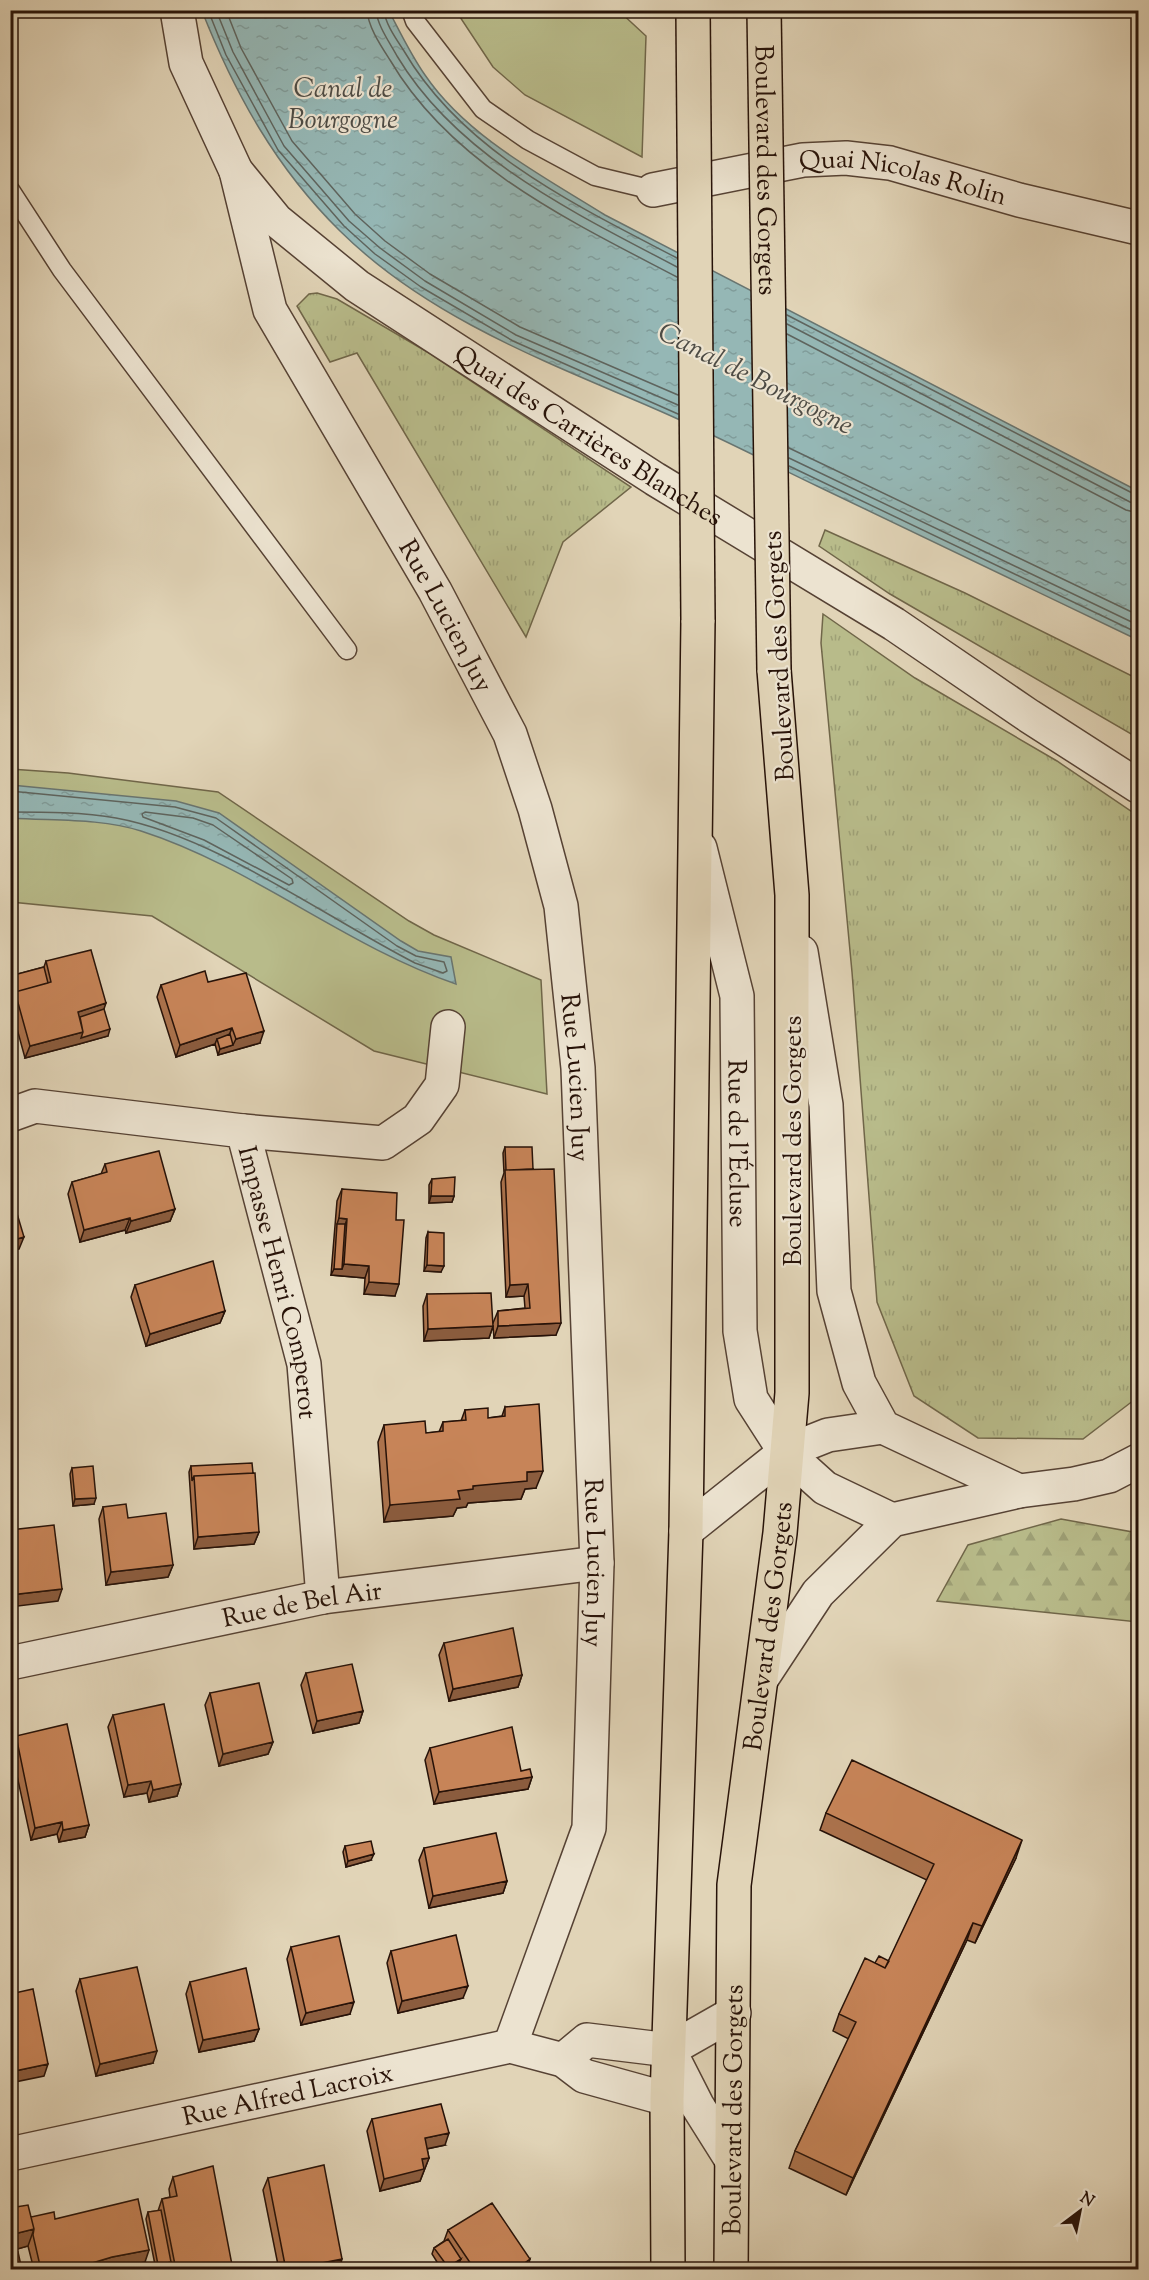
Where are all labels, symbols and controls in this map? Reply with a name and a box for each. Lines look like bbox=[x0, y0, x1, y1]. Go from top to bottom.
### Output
street label: Boulevard des Gorgets bbox=[744, 44, 784, 296]
water label: Canal de Bourgogne bbox=[288, 71, 398, 141]
street label: Quai Nicolas Rolin bbox=[798, 142, 1011, 217]
water label: Canal de Bourgogne bbox=[650, 314, 859, 446]
street label: Quai des Carrières Blanches bbox=[446, 337, 729, 537]
street label: Boulevard des Gorgets bbox=[755, 530, 806, 782]
street label: Rue Lucien Juy bbox=[388, 533, 501, 699]
street label: Rue Lucien Juy bbox=[549, 992, 598, 1162]
street label: Boulevard des Gorgets bbox=[776, 1016, 813, 1266]
street label: Rue de l'Écluse bbox=[717, 1059, 755, 1228]
street label: Impasse Henri Comperot bbox=[227, 1142, 324, 1421]
street label: Rue Lucien Juy bbox=[573, 1478, 613, 1648]
street label: Boulevard des Gorgets bbox=[736, 1500, 804, 1753]
street label: Rue de Bel Air bbox=[219, 1574, 385, 1639]
street label: Boulevard des Gorgets bbox=[715, 1984, 754, 2236]
street label: Rue Alfred Lacroix bbox=[179, 2056, 397, 2137]
north arrow bbox=[1050, 2181, 1110, 2241]
text: N bbox=[1075, 2187, 1098, 2214]

